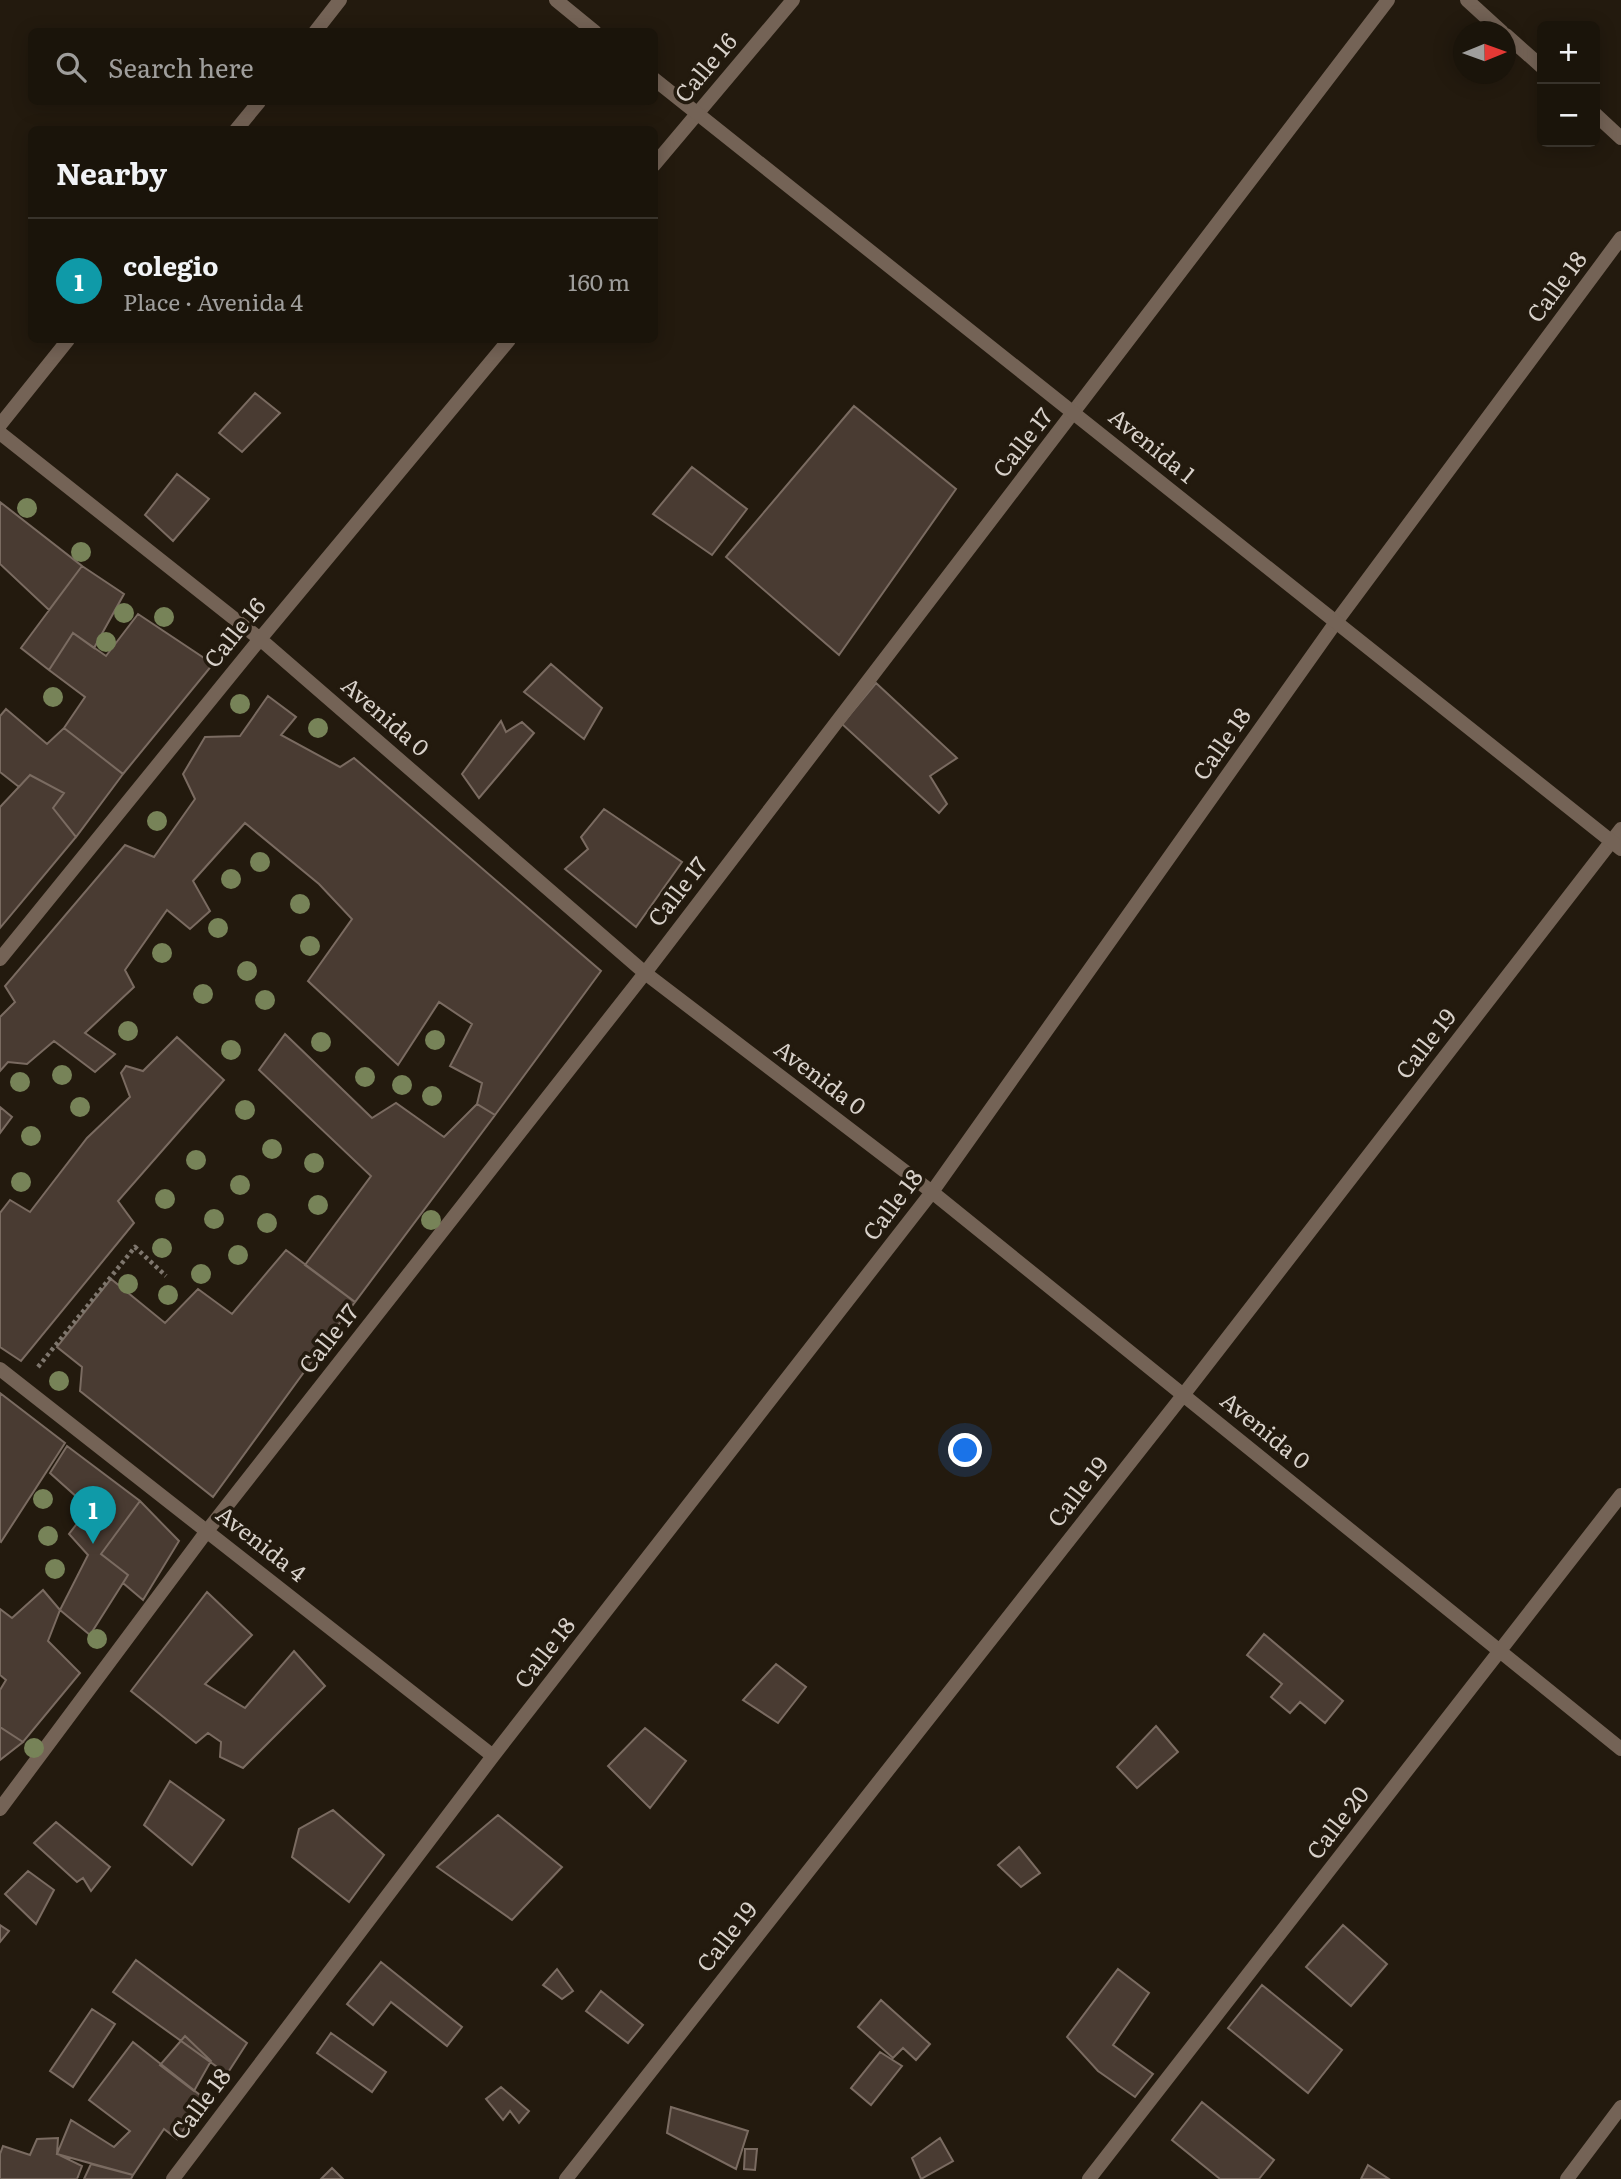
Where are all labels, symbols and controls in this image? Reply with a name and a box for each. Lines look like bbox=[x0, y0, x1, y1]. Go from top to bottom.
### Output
north arrow bbox=[1453, 21, 1516, 84]
map controls bbox=[1537, 21, 1600, 147]
button: + bbox=[1537, 21, 1600, 84]
street label: Calle 16 bbox=[665, 24, 744, 109]
search box bbox=[28, 28, 658, 105]
text: Search here bbox=[108, 47, 254, 86]
icon: search bbox=[52, 48, 90, 86]
button: − bbox=[1537, 84, 1600, 147]
text: Nearby bbox=[56, 150, 167, 194]
street label: Calle 18 bbox=[1517, 243, 1594, 329]
text: colegio bbox=[123, 245, 218, 284]
text: 1 bbox=[74, 264, 84, 298]
text: 160 m bbox=[568, 264, 630, 298]
text: Place · Avenida 4 bbox=[123, 284, 303, 318]
street label: Calle 17 bbox=[983, 399, 1060, 484]
street label: Avenida 1 bbox=[1103, 399, 1204, 490]
street label: Calle 16 bbox=[195, 589, 272, 674]
street label: Avenida 0 bbox=[335, 668, 438, 763]
street label: Calle 18 bbox=[1183, 700, 1258, 786]
street label: Calle 17 bbox=[638, 848, 715, 933]
street label: Calle 19 bbox=[1386, 1000, 1463, 1085]
street label: Avenida 0 bbox=[768, 1031, 874, 1122]
street label: Calle 18 bbox=[853, 1161, 930, 1247]
street label: Calle 17 bbox=[289, 1295, 366, 1380]
street label: Avenida 0 bbox=[1214, 1383, 1318, 1476]
your location bbox=[948, 1433, 982, 1467]
street label: Calle 19 bbox=[1038, 1448, 1115, 1533]
pin: 1 bbox=[70, 1486, 116, 1544]
street label: Avenida 4 bbox=[210, 1496, 315, 1589]
street label: Calle 18 bbox=[505, 1609, 582, 1695]
street label: Calle 20 bbox=[1297, 1778, 1376, 1866]
street label: Calle 19 bbox=[687, 1893, 764, 1978]
street label: Calle 18 bbox=[161, 2060, 238, 2146]

